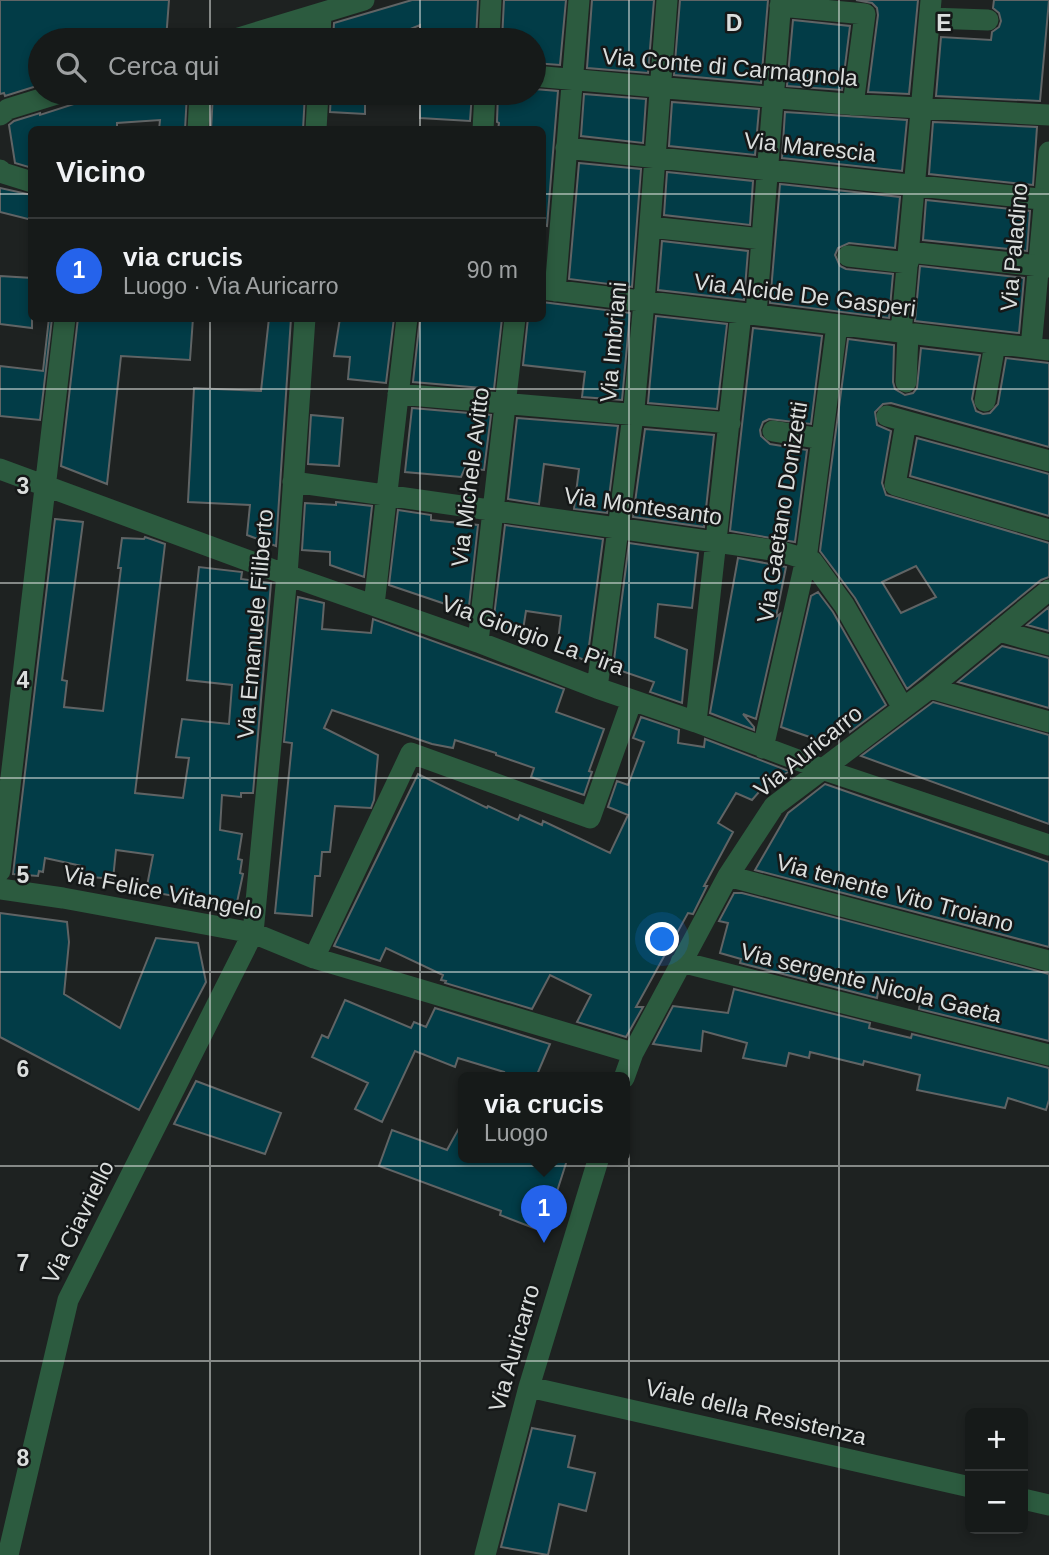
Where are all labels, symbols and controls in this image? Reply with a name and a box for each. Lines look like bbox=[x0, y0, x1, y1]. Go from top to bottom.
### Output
text: D bbox=[726, 10, 742, 36]
text: E bbox=[936, 10, 952, 36]
search box bbox=[28, 28, 546, 105]
street label: Via Conte di Carmagnola bbox=[601, 43, 859, 91]
icon: search bbox=[52, 48, 90, 86]
text: Cerca qui bbox=[108, 51, 219, 81]
street label: Via Marescia bbox=[743, 127, 877, 167]
text: Vicino bbox=[56, 155, 145, 188]
street label: Via Paladino bbox=[995, 182, 1033, 312]
text: via crucis bbox=[123, 242, 243, 272]
text: 1 bbox=[73, 257, 85, 283]
text: 90 m bbox=[467, 257, 518, 283]
street label: Via Alcide De Gasperi bbox=[693, 268, 917, 322]
text: Luogo · Via Auricarro bbox=[123, 273, 339, 299]
street label: Via Imbriani bbox=[595, 281, 631, 403]
street label: Via Michele Avitto bbox=[446, 386, 494, 568]
street label: Via Gaetano Donizetti bbox=[752, 400, 812, 624]
text: 3 bbox=[17, 473, 29, 499]
street label: Via Montesanto bbox=[562, 482, 724, 530]
street label: Via Emanuele Filiberto bbox=[232, 508, 278, 740]
street label: Via Giorgio La Pira bbox=[438, 590, 628, 680]
text: 4 bbox=[17, 667, 30, 693]
street label: Via Auricarro bbox=[749, 700, 867, 802]
street label: Via tenente Vito Troiano bbox=[773, 849, 1017, 937]
street label: Via Felice Vitangelo bbox=[61, 860, 265, 924]
text: 5 bbox=[17, 862, 30, 888]
your location bbox=[645, 922, 679, 956]
street label: Via sergente Nicola Gaeta bbox=[738, 938, 1004, 1028]
text: 6 bbox=[17, 1056, 29, 1082]
popup bbox=[458, 1072, 630, 1163]
text: via crucis bbox=[484, 1089, 604, 1119]
text: Luogo bbox=[484, 1120, 548, 1146]
street label: Via Ciavriello bbox=[37, 1156, 119, 1288]
pin: 1 bbox=[521, 1185, 567, 1243]
text: 7 bbox=[17, 1250, 29, 1276]
street label: Via Auricarro bbox=[483, 1281, 545, 1415]
street label: Viale della Resistenza bbox=[643, 1374, 869, 1450]
map controls bbox=[965, 1408, 1028, 1534]
button: + bbox=[965, 1408, 1028, 1471]
text: 8 bbox=[17, 1445, 30, 1471]
button: − bbox=[965, 1471, 1028, 1534]

